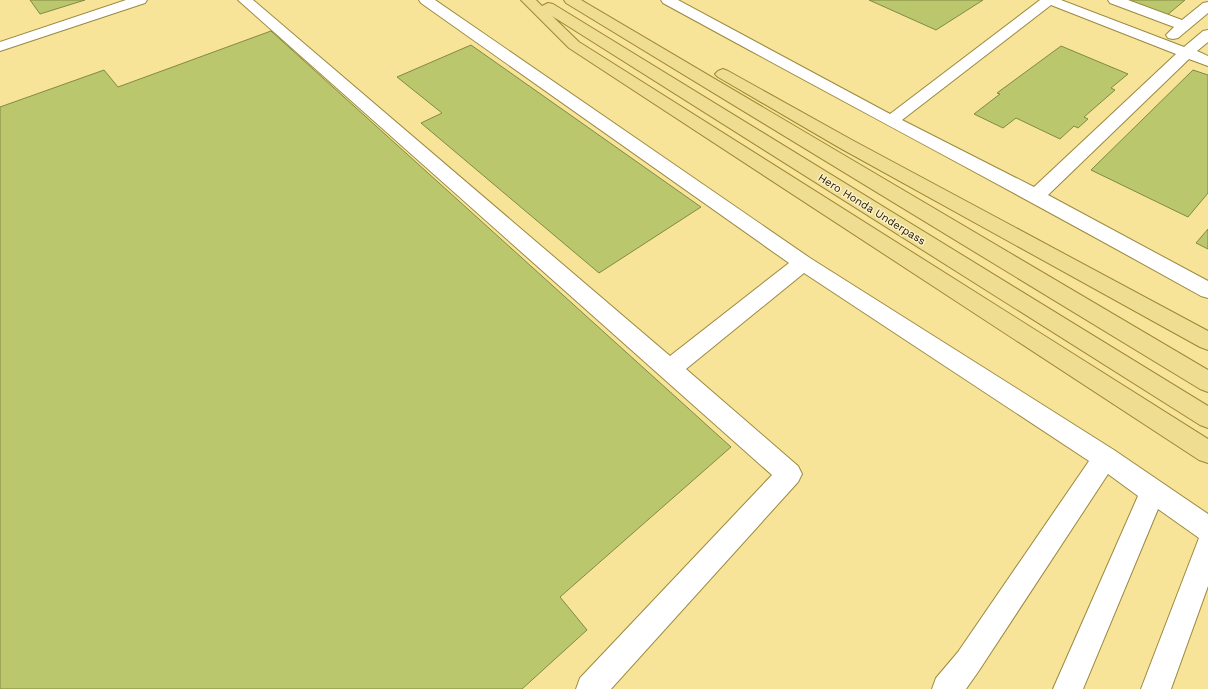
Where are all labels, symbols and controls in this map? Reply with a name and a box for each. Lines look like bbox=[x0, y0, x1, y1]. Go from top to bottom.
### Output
street label: Hero Honda Underpass bbox=[816, 171, 928, 248]

